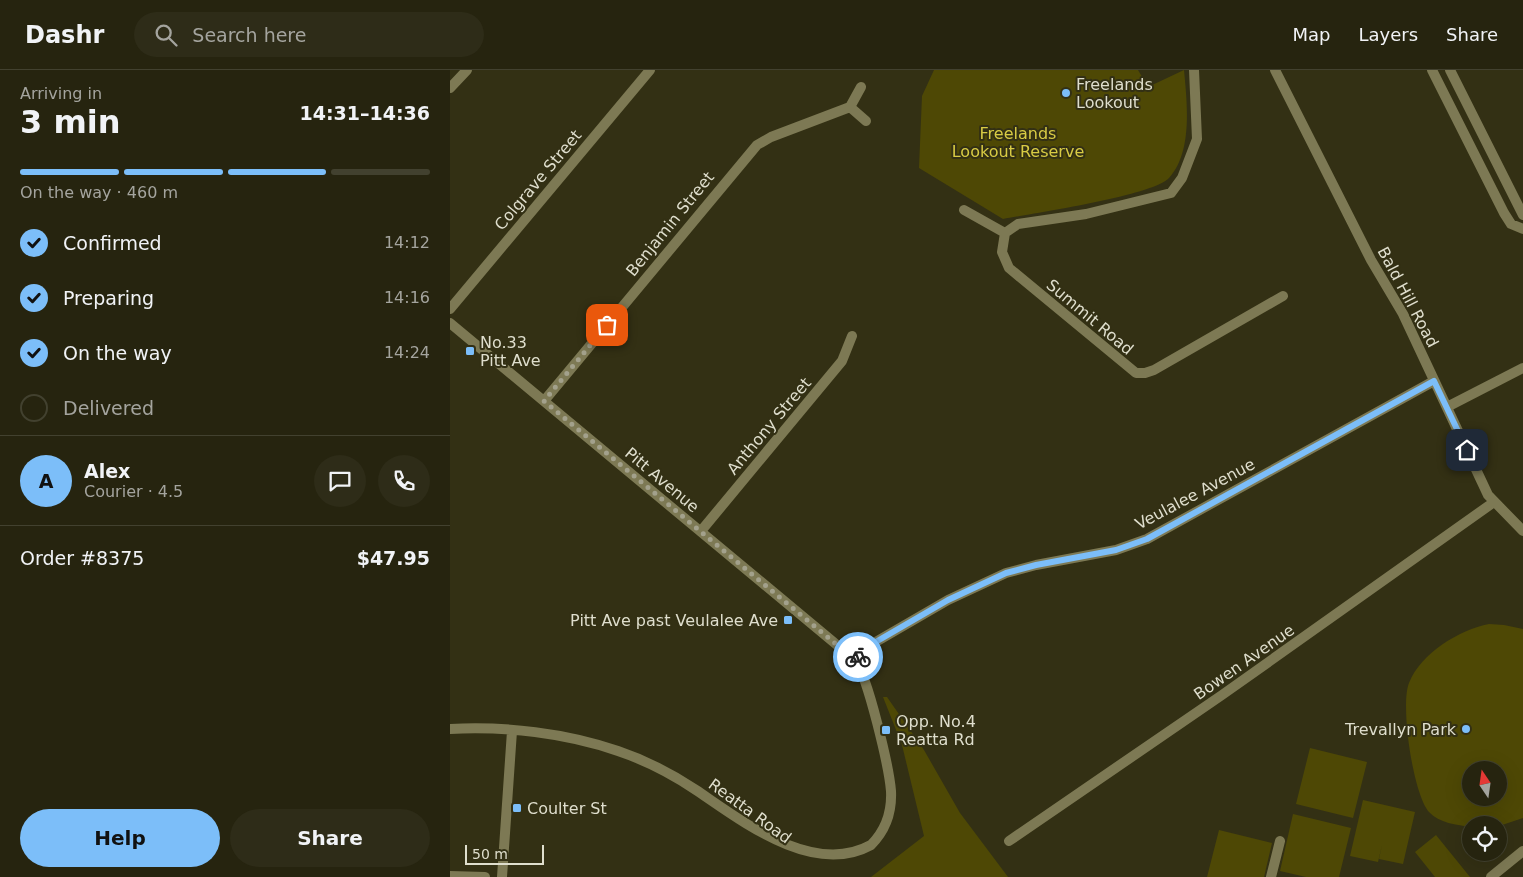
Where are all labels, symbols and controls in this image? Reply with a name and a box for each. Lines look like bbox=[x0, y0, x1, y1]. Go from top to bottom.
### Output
search box bbox=[134, 12, 484, 57]
text: Dashr bbox=[25, 21, 104, 49]
icon: search bbox=[152, 21, 180, 49]
text: Search here bbox=[192, 24, 306, 46]
text: Map bbox=[1292, 24, 1330, 45]
text: Layers bbox=[1358, 24, 1418, 45]
text: Share bbox=[1446, 24, 1498, 45]
place label: Freelands Lookout bbox=[1076, 75, 1153, 112]
text: Arriving in bbox=[20, 84, 102, 103]
marker: Freelands Lookout bbox=[1060, 87, 1072, 99]
text: 14:31–14:36 bbox=[300, 102, 430, 124]
text: 3 min bbox=[20, 103, 121, 141]
park label: Freelands Lookout Reserve bbox=[952, 124, 1084, 161]
street label: Colgrave Street bbox=[491, 126, 585, 234]
street label: Benjamin Street bbox=[622, 168, 718, 280]
text: On the way · 460 m bbox=[20, 183, 178, 202]
icon: check bbox=[20, 229, 48, 257]
text: Confirmed bbox=[63, 232, 162, 254]
text: 14:12 bbox=[384, 233, 430, 252]
street label: Bald Hill Road bbox=[1374, 244, 1442, 350]
street label: Summit Road bbox=[1043, 275, 1137, 359]
icon: check bbox=[20, 284, 48, 312]
text: Preparing bbox=[63, 287, 154, 309]
text: 14:16 bbox=[384, 288, 430, 307]
pin bbox=[586, 304, 628, 346]
icon: bag bbox=[593, 311, 621, 339]
place label: No.33 Pitt Ave bbox=[480, 333, 541, 370]
icon: check bbox=[20, 339, 48, 367]
text: On the way bbox=[63, 342, 172, 364]
text: 14:24 bbox=[384, 343, 430, 362]
marker: No.33 Pitt Ave bbox=[464, 345, 476, 357]
street label: Anthony Street bbox=[723, 374, 815, 478]
text: Delivered bbox=[63, 397, 154, 419]
pin bbox=[1446, 429, 1488, 471]
icon: home bbox=[1453, 436, 1481, 464]
street label: Pitt Avenue bbox=[621, 444, 703, 516]
street label: Veulalee Avenue bbox=[1132, 454, 1258, 534]
button: chat bbox=[314, 455, 366, 507]
button: phone bbox=[378, 455, 430, 507]
text: Alex bbox=[84, 460, 130, 482]
text: A bbox=[39, 470, 53, 492]
text: Courier · 4.5 bbox=[84, 482, 183, 501]
text: Order #8375 bbox=[20, 547, 144, 569]
text: $47.95 bbox=[357, 547, 430, 569]
place label: Pitt Ave past Veulalee Ave bbox=[570, 611, 778, 630]
marker: Pitt Ave past Veulalee Ave bbox=[782, 614, 794, 626]
street label: Bowen Avenue bbox=[1190, 620, 1298, 704]
courier bbox=[833, 632, 883, 682]
icon: bike bbox=[844, 643, 872, 671]
place label: Opp. No.4 Reatta Rd bbox=[896, 712, 976, 749]
place label: Trevallyn Park bbox=[1344, 720, 1457, 739]
marker: Trevallyn Park bbox=[1460, 723, 1472, 735]
marker: Opp. No.4 Reatta Rd bbox=[880, 724, 892, 736]
north arrow bbox=[1462, 761, 1508, 806]
map controls bbox=[1462, 761, 1507, 861]
street label: Reatta Road bbox=[705, 775, 795, 847]
place label: Coulter St bbox=[527, 799, 607, 818]
marker: Coulter St bbox=[511, 802, 523, 814]
button: Help bbox=[20, 809, 220, 867]
button: Share bbox=[230, 809, 430, 867]
button: locate bbox=[1462, 816, 1507, 861]
scale bar bbox=[465, 842, 544, 865]
text: 50 m bbox=[472, 846, 508, 862]

